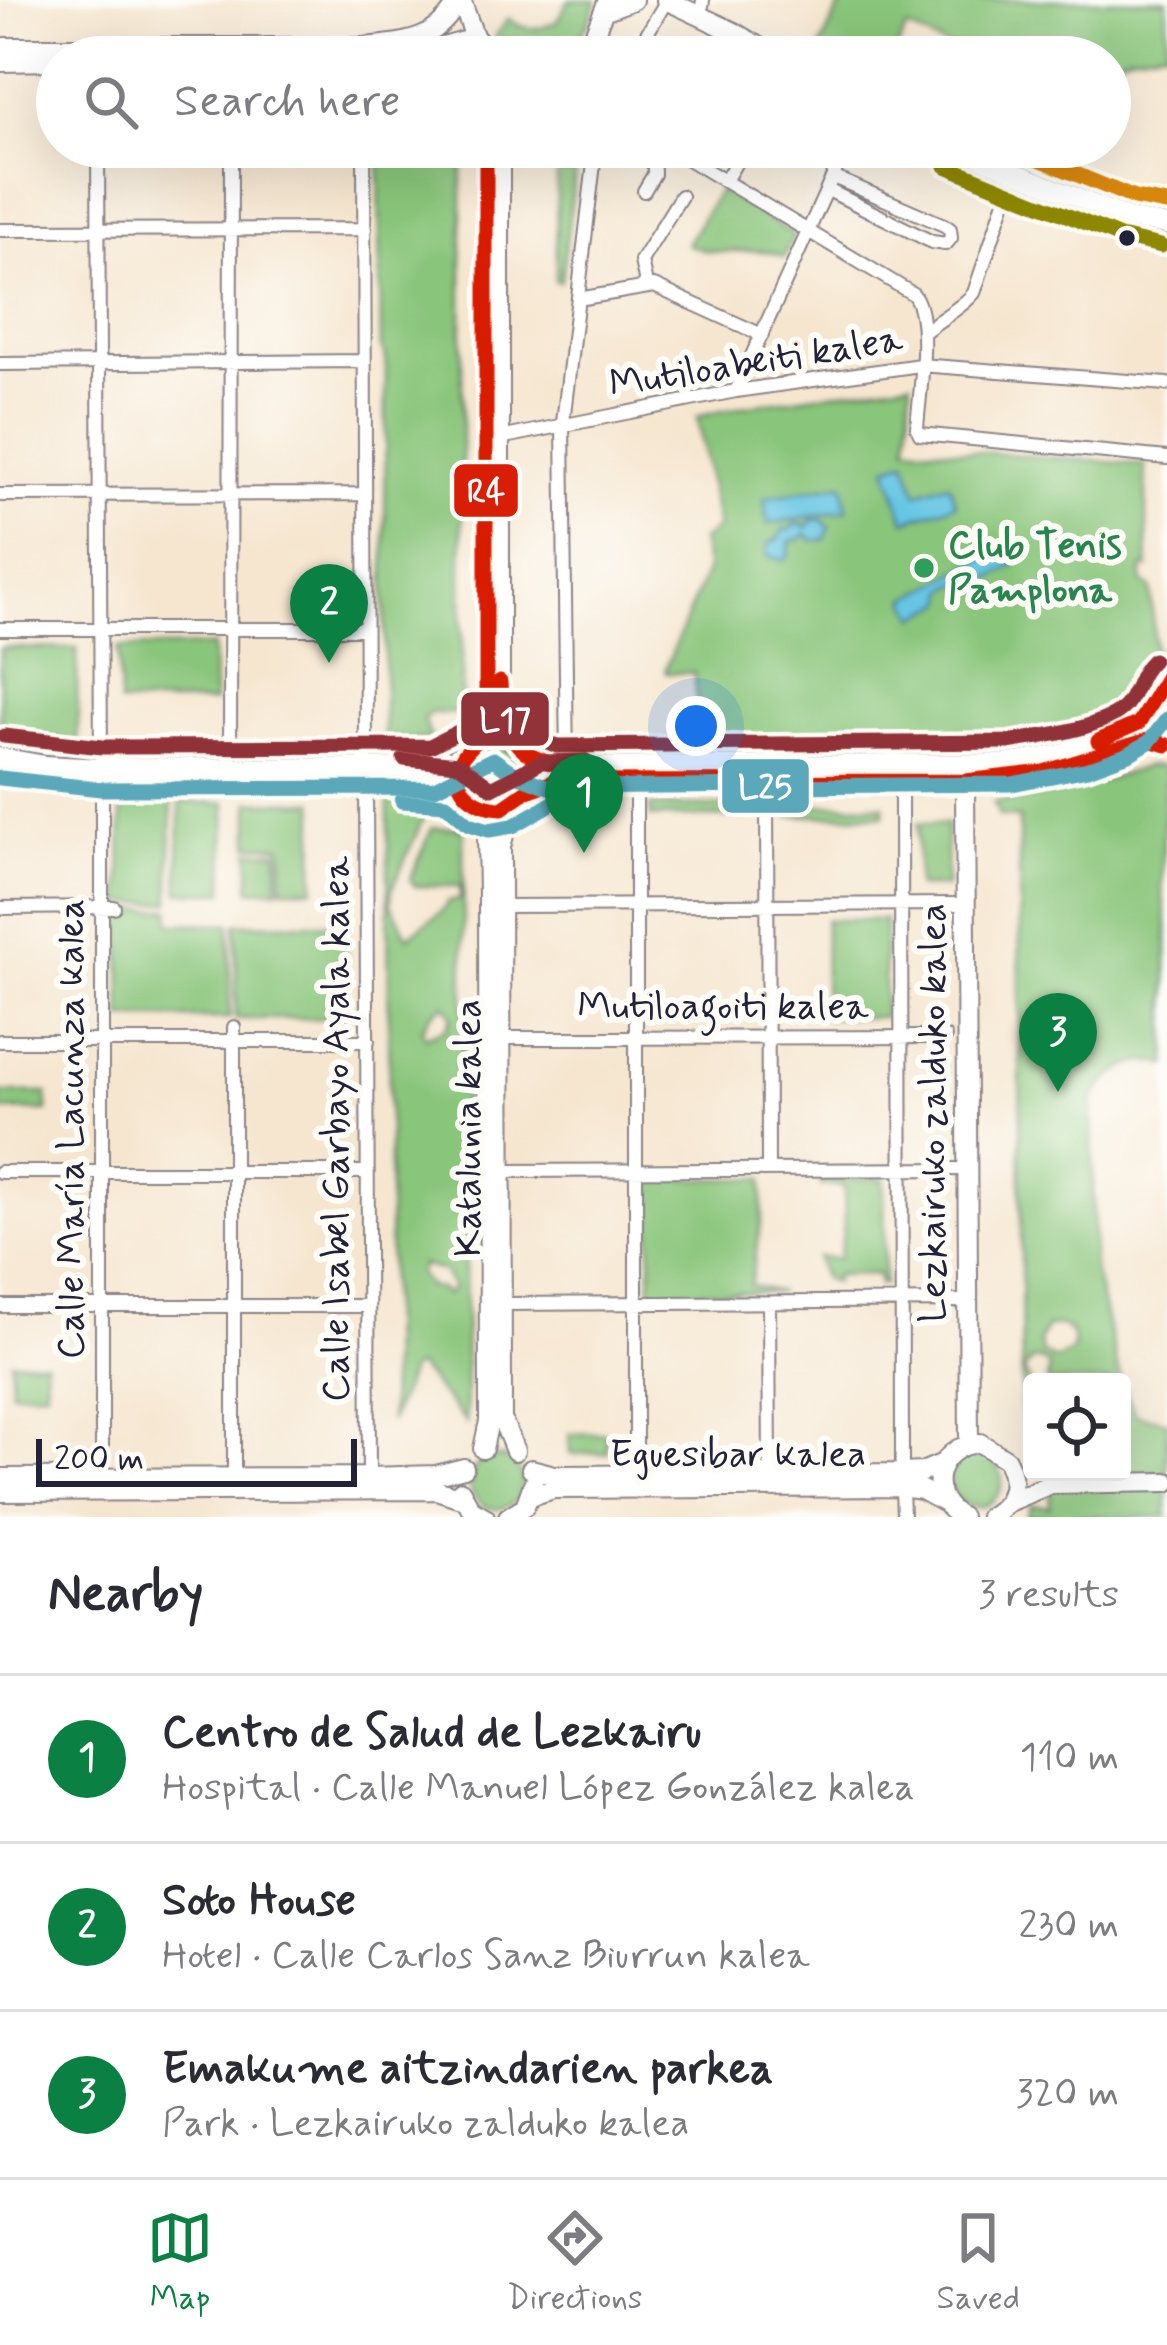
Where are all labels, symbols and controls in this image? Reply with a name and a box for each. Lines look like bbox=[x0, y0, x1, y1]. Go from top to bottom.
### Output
search box bbox=[36, 36, 1131, 168]
icon: search bbox=[78, 69, 144, 135]
text: Search here bbox=[174, 73, 401, 132]
unlabelled marker bbox=[1116, 227, 1138, 249]
street label: Mutiloabeiti kalea bbox=[606, 315, 907, 411]
line badge: R4 bbox=[452, 462, 520, 519]
text: R4 bbox=[467, 471, 505, 515]
place label: Club Tenis Pamplona bbox=[948, 521, 1122, 617]
marker: Club Tenis Pamplona bbox=[911, 555, 937, 581]
pin: 2 bbox=[290, 564, 368, 663]
line badge: L17 bbox=[459, 690, 551, 748]
your location bbox=[666, 696, 726, 756]
text: L17 bbox=[479, 700, 531, 744]
pin: 1 bbox=[545, 754, 623, 853]
line badge: L25 bbox=[720, 757, 811, 815]
text: L25 bbox=[738, 767, 792, 811]
street label: Calle Isabel Garbayo Ayala kalea bbox=[312, 856, 363, 1402]
street label: Calle María Lacunza kalea bbox=[47, 899, 98, 1359]
street label: Lezkairuko zalduko kalea bbox=[909, 903, 960, 1323]
street label: Mutiloagoiti kalea bbox=[577, 982, 869, 1036]
pin: 3 bbox=[1019, 993, 1097, 1092]
street label: Katalunia kalea bbox=[444, 999, 495, 1257]
map controls bbox=[1023, 1373, 1131, 1481]
button: locate bbox=[1023, 1373, 1131, 1481]
street label: Eguesibar kalea bbox=[610, 1430, 866, 1481]
scale bar bbox=[36, 1433, 357, 1486]
text: 200 m bbox=[54, 1438, 144, 1482]
text: Nearby bbox=[48, 1562, 203, 1628]
text: 3 results bbox=[978, 1570, 1119, 1621]
text: Centro de Salud de Lezkairu bbox=[162, 1704, 701, 1763]
text: 1 bbox=[78, 1733, 96, 1784]
text: 110 m bbox=[1020, 1733, 1119, 1784]
text: Hospital · Calle Manuel López González kalea bbox=[162, 1763, 914, 1814]
text: Soto House bbox=[162, 1872, 356, 1931]
text: 2 bbox=[77, 1901, 97, 1952]
text: 230 m bbox=[1018, 1901, 1119, 1952]
text: Hotel · Calle Carlos Sanz Biurrun kalea bbox=[162, 1931, 810, 1982]
text: Emakume aitzindarien parkea bbox=[162, 2040, 773, 2099]
text: 3 bbox=[78, 2069, 96, 2120]
text: 320 m bbox=[1016, 2069, 1119, 2120]
text: Park · Lezkairuko zalduko kalea bbox=[162, 2099, 689, 2150]
tab: Map bbox=[147, 2205, 213, 2321]
tab: Directions bbox=[507, 2205, 643, 2321]
tab: Saved bbox=[937, 2205, 1020, 2321]

